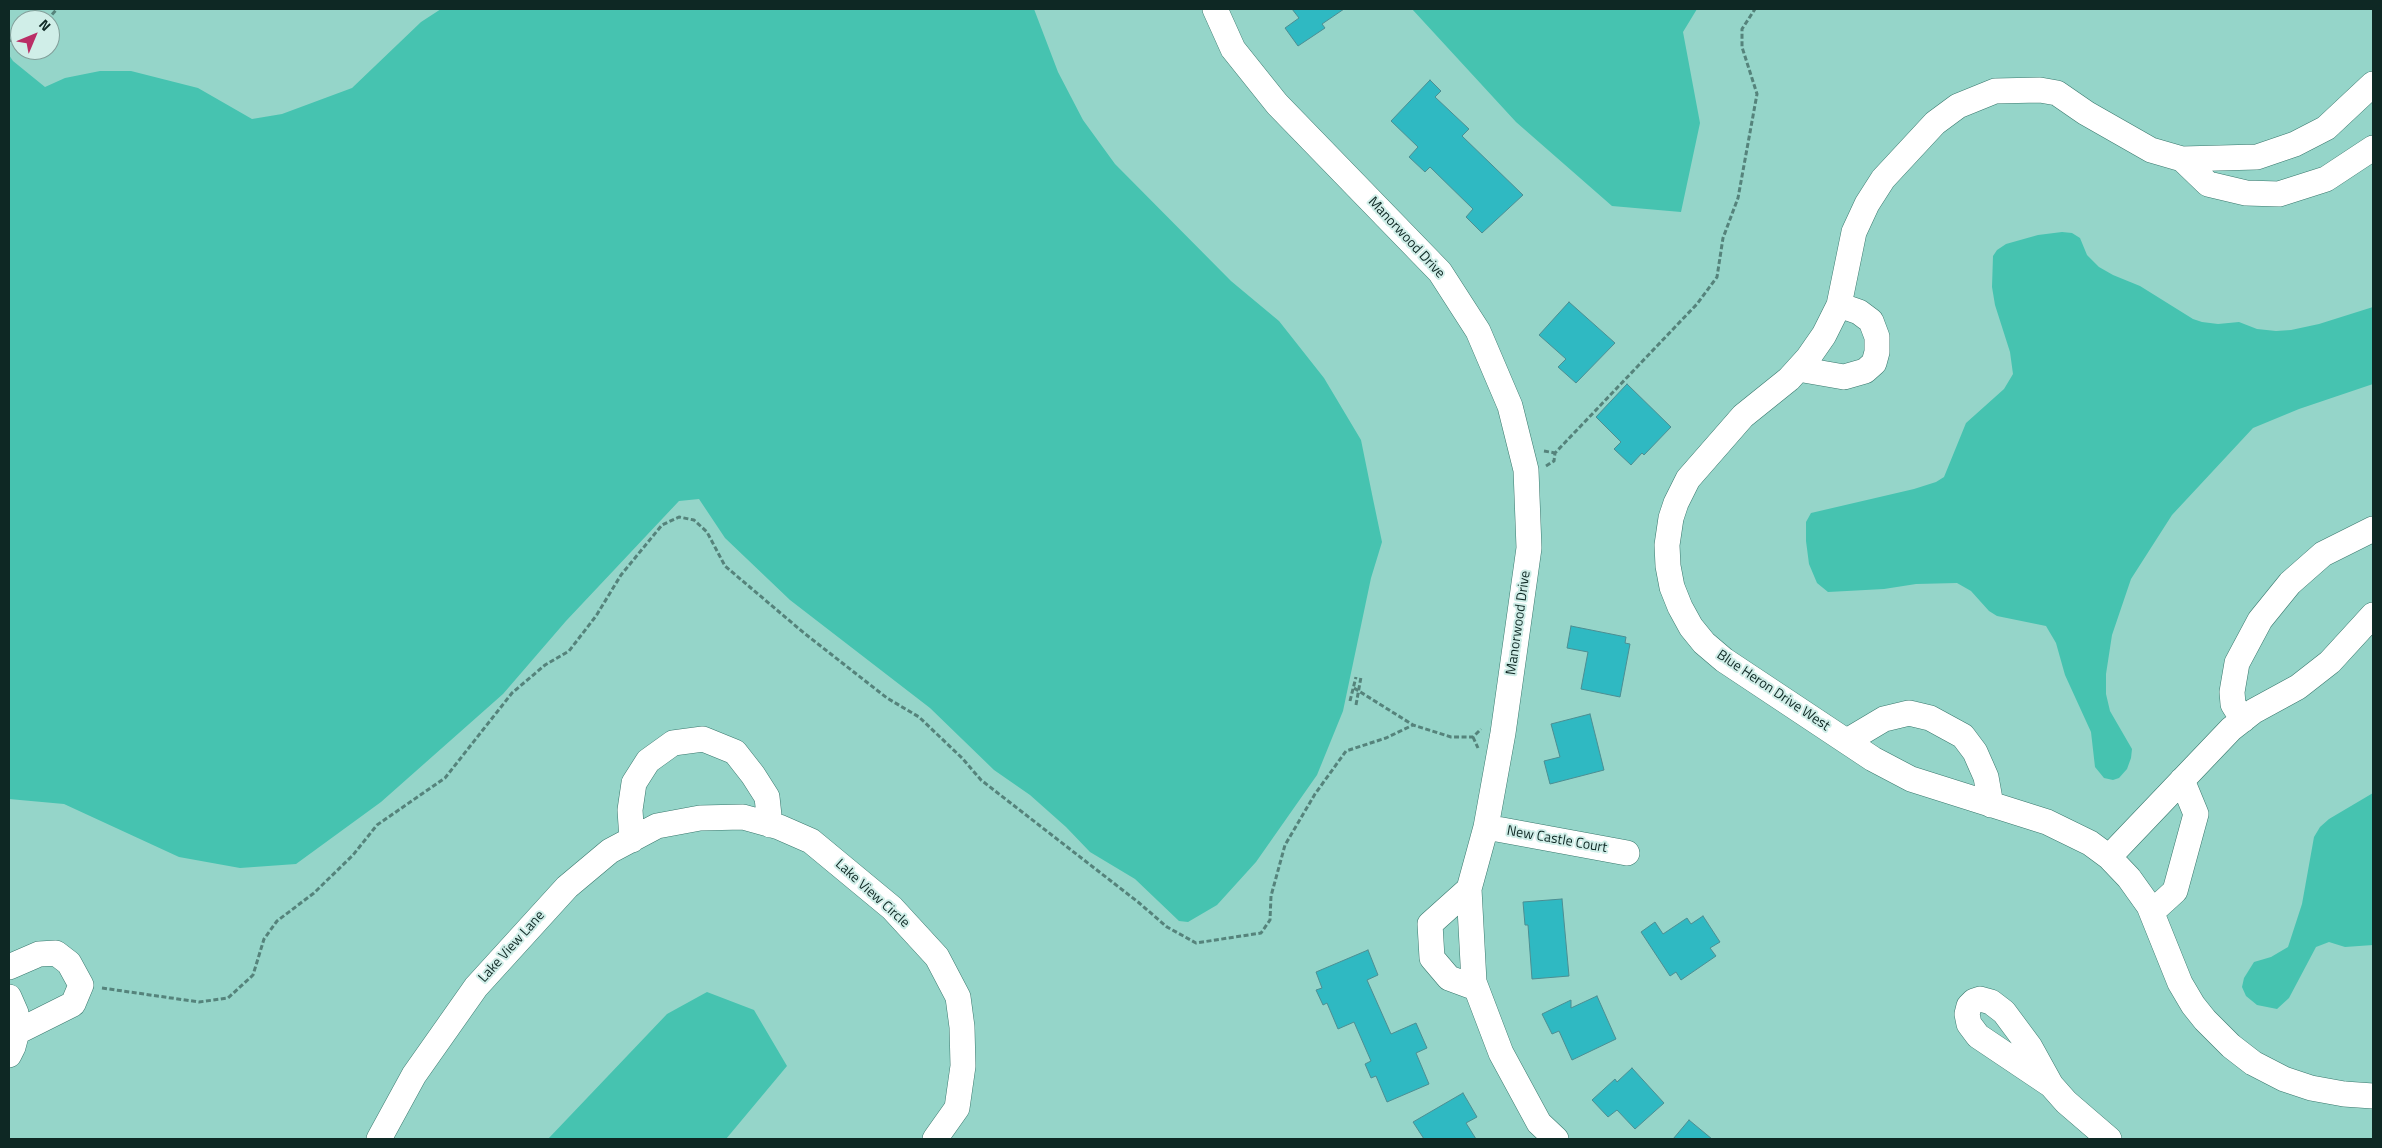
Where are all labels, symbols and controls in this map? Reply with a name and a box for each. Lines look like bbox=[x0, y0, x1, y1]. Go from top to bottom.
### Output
north arrow bbox=[10, 10, 60, 60]
text: N bbox=[34, 14, 56, 36]
street label: Manorwood Drive bbox=[1364, 194, 1448, 282]
street label: Manorwood Drive bbox=[1503, 570, 1535, 676]
street label: Blue Heron Drive West bbox=[1713, 647, 1833, 735]
street label: New Castle Court bbox=[1505, 823, 1609, 857]
street label: Lake View Circle bbox=[831, 856, 913, 932]
street label: Lake View Lane bbox=[475, 908, 549, 986]

